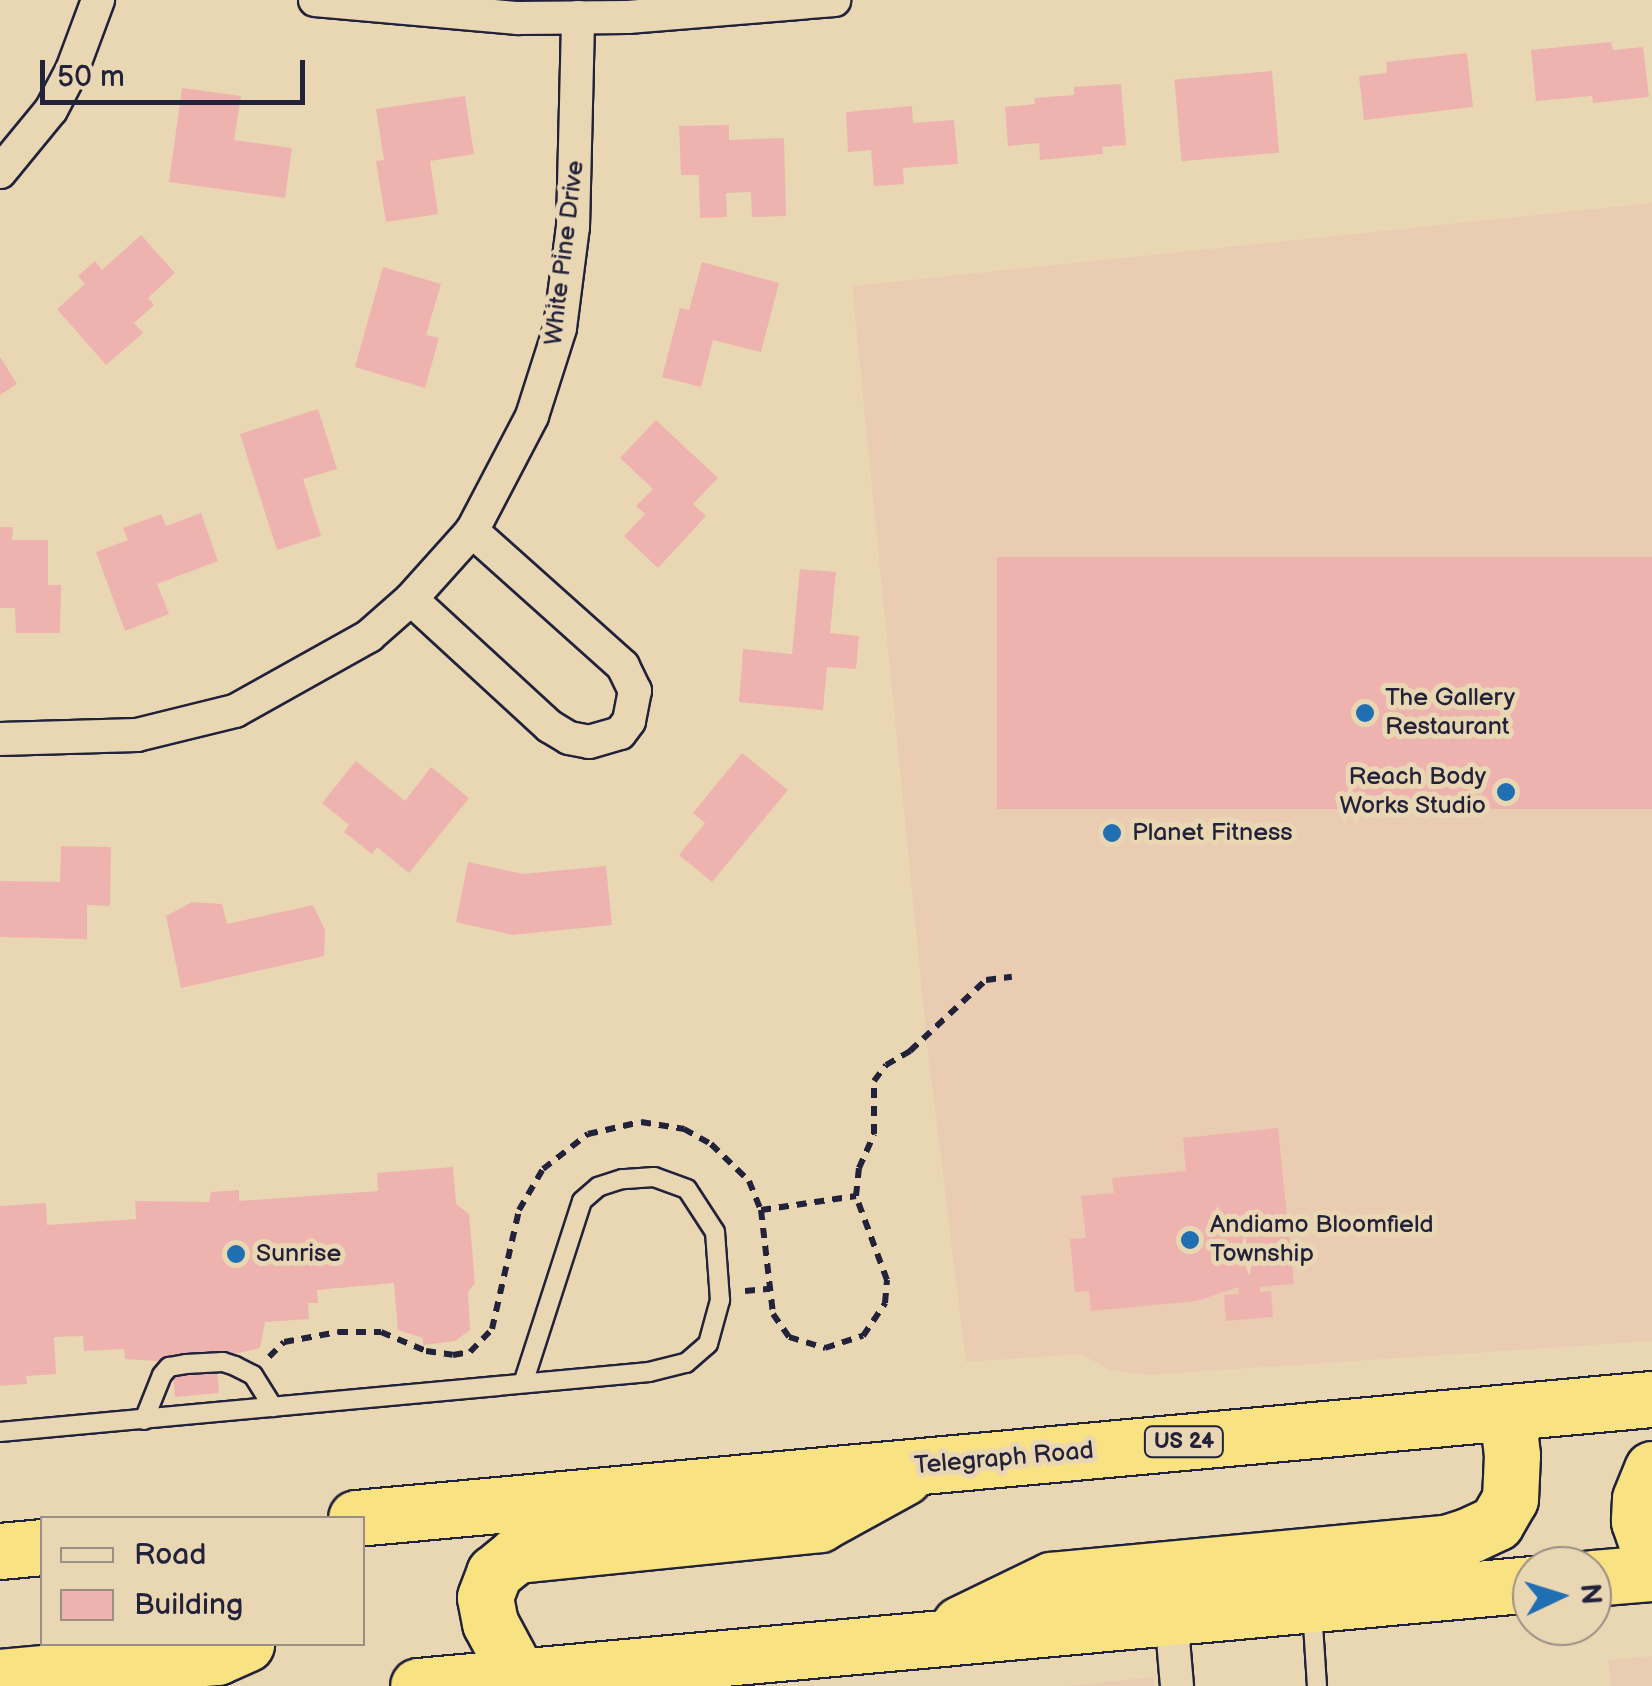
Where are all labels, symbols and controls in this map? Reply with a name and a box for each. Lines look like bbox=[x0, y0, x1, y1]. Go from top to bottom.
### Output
scale bar bbox=[45, 40, 310, 102]
text: 50 m bbox=[57, 59, 125, 95]
street label: White Pine Drive bbox=[539, 159, 591, 347]
place label: The Gallery Restaurant bbox=[1385, 684, 1515, 743]
marker: The Gallery Restaurant bbox=[1354, 702, 1376, 724]
place label: Reach Body Works Studio bbox=[1339, 763, 1486, 822]
marker: Reach Body Works Studio bbox=[1495, 781, 1517, 803]
place label: Planet Fitness bbox=[1132, 818, 1293, 848]
marker: Planet Fitness bbox=[1101, 822, 1123, 844]
place label: Andiamo Bloomfield Township bbox=[1210, 1211, 1434, 1270]
marker: Andiamo Bloomfield Township bbox=[1179, 1229, 1201, 1251]
place label: Sunrise bbox=[256, 1239, 341, 1269]
marker: Sunrise bbox=[225, 1243, 247, 1265]
road number: US 24 bbox=[1142, 1425, 1226, 1459]
street label: Telegraph Road bbox=[913, 1436, 1095, 1482]
legend bbox=[40, 1516, 365, 1646]
text: Road bbox=[134, 1537, 207, 1573]
north arrow bbox=[1512, 1546, 1612, 1646]
text: N bbox=[1573, 1582, 1608, 1606]
text: Building bbox=[134, 1587, 243, 1623]

